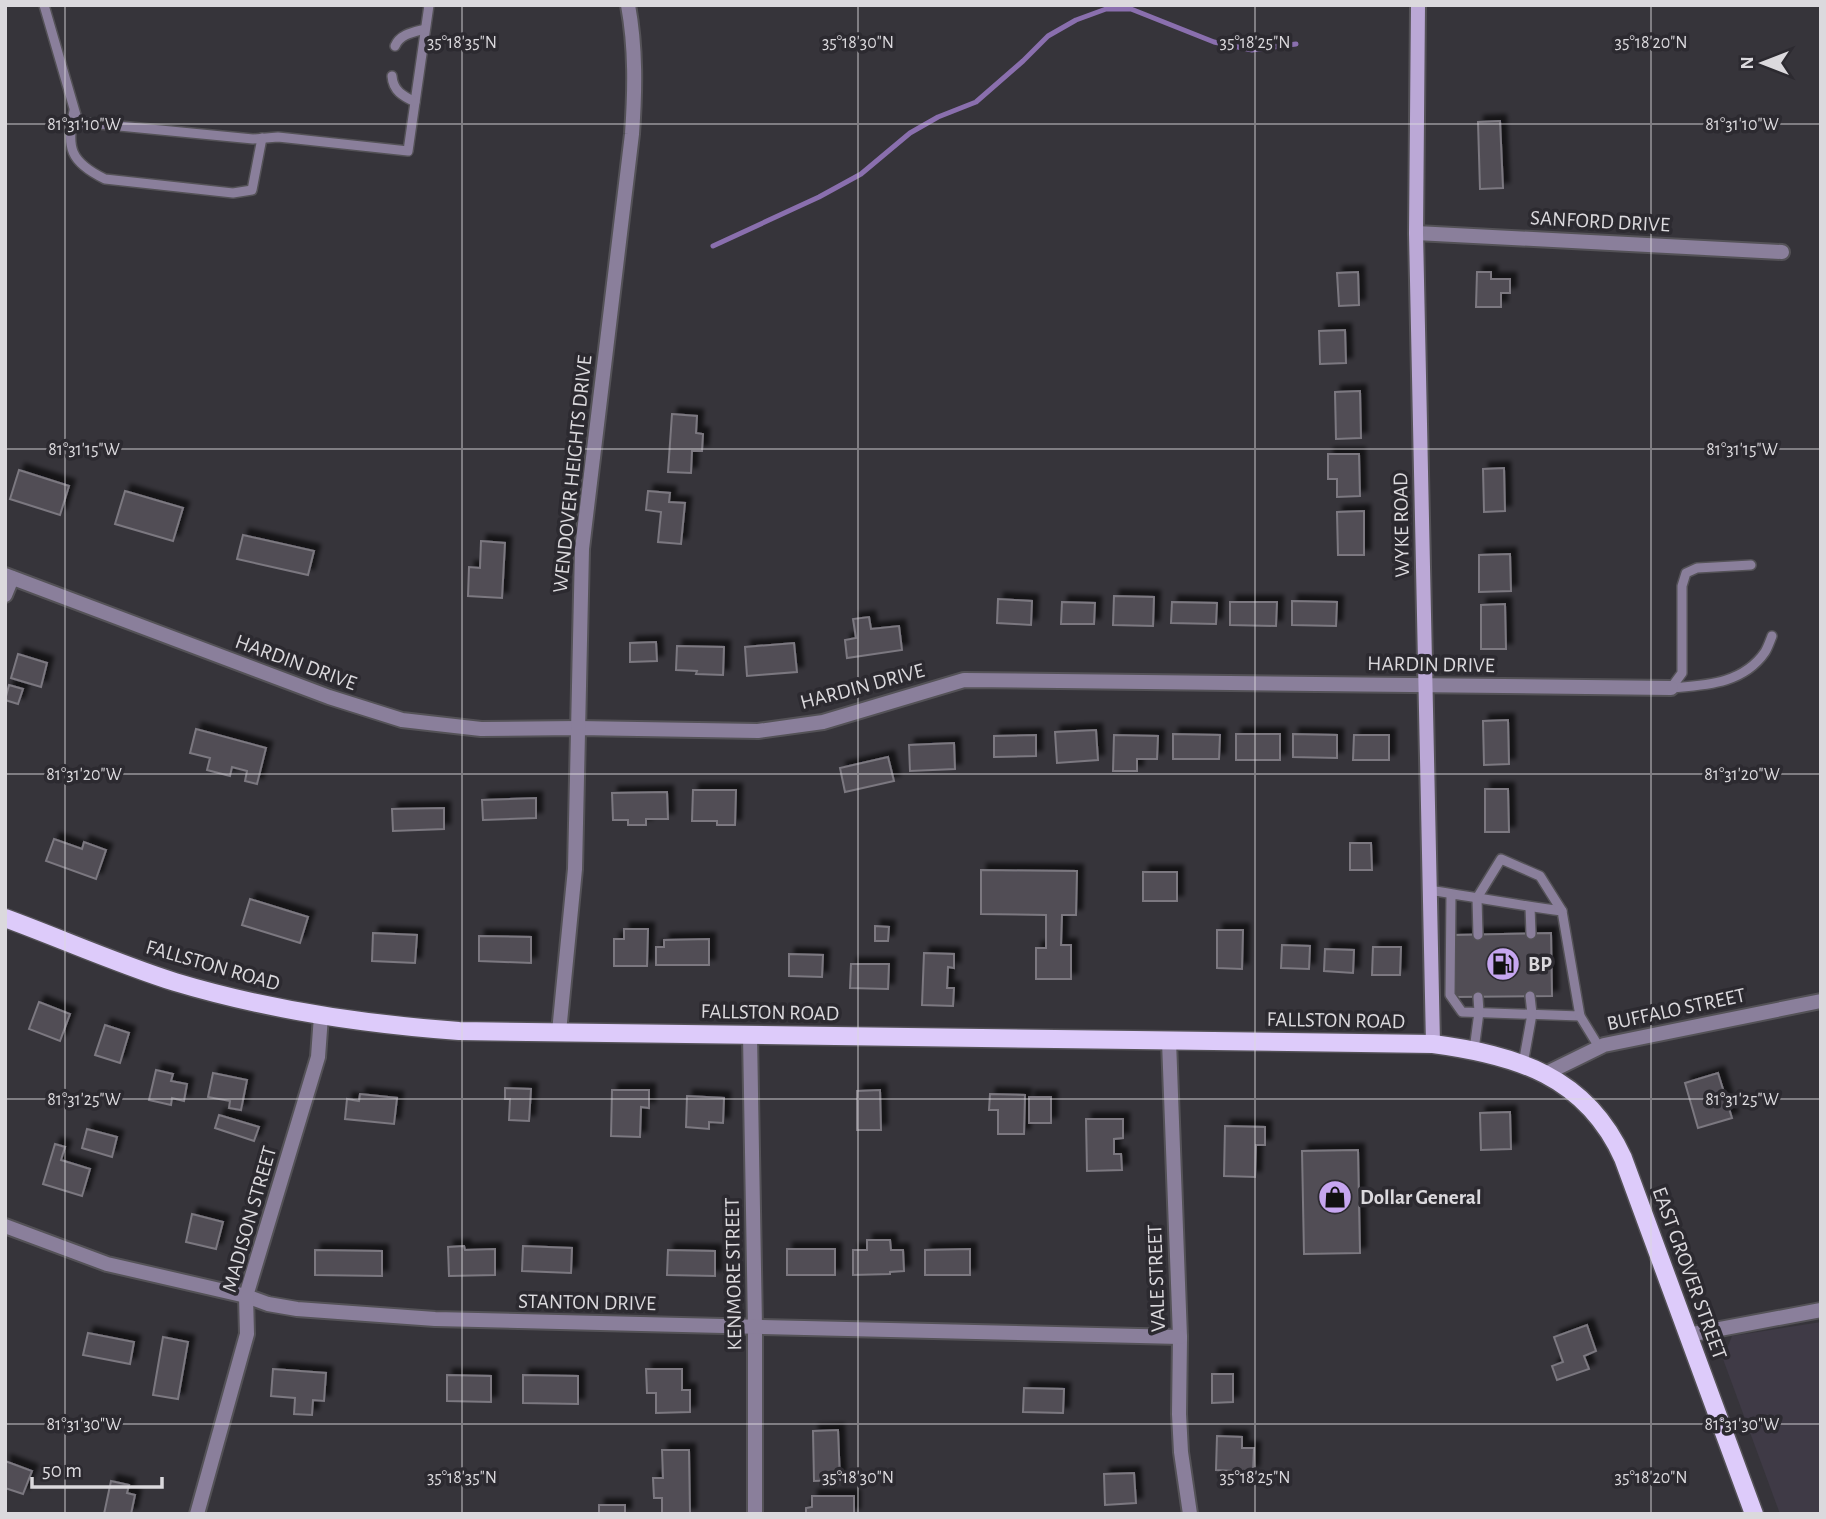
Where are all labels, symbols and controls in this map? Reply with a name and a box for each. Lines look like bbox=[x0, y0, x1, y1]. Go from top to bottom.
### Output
north arrow bbox=[1728, 28, 1798, 98]
text: 35°18'35"N bbox=[427, 34, 497, 52]
text: 35°18'30"N bbox=[822, 34, 894, 52]
text: 35°18'25"N bbox=[1220, 34, 1290, 52]
text: 35°18'20"N bbox=[1615, 34, 1687, 52]
text: N bbox=[1738, 56, 1757, 70]
text: 81°31'10"W bbox=[47, 116, 121, 134]
text: 81°31'10"W bbox=[1705, 116, 1779, 134]
street label: SANFORD DRIVE bbox=[1530, 207, 1670, 236]
street label: WENDOVER HEIGHTS DRIVE bbox=[550, 354, 595, 594]
text: 81°31'15"W bbox=[48, 441, 120, 459]
text: 81°31'15"W bbox=[1706, 441, 1778, 459]
street label: WYKE ROAD bbox=[1390, 472, 1413, 578]
street label: HARDIN DRIVE bbox=[232, 631, 359, 694]
street label: HARDIN DRIVE bbox=[1367, 653, 1495, 676]
street label: HARDIN DRIVE bbox=[798, 660, 926, 713]
text: 81°31'20"W bbox=[46, 766, 122, 784]
text: 81°31'20"W bbox=[1704, 766, 1780, 784]
street label: FALLSTON ROAD bbox=[143, 936, 282, 995]
fuel station icon: BP bbox=[1484, 945, 1522, 983]
place label: BP bbox=[1528, 954, 1552, 975]
street label: BUFFALO STREET bbox=[1605, 985, 1747, 1034]
street label: FALLSTON ROAD bbox=[701, 1001, 839, 1024]
street label: FALLSTON ROAD bbox=[1267, 1009, 1405, 1032]
text: 81°31'25"W bbox=[47, 1091, 121, 1109]
text: 81°31'25"W bbox=[1705, 1091, 1779, 1109]
street label: MADISON STREET bbox=[219, 1144, 280, 1295]
shop icon: Dollar General bbox=[1316, 1178, 1354, 1216]
street label: EAST GROVER STREET bbox=[1649, 1184, 1730, 1362]
place label: Dollar General bbox=[1360, 1187, 1481, 1208]
street label: KENMORE STREET bbox=[722, 1197, 745, 1351]
street label: VALE STREET bbox=[1144, 1224, 1169, 1332]
street label: STANTON DRIVE bbox=[518, 1291, 656, 1314]
text: 81°31'30"W bbox=[47, 1416, 121, 1434]
text: 81°31'30"W bbox=[1705, 1416, 1779, 1434]
scale bar bbox=[32, 1446, 161, 1490]
text: 50 m bbox=[42, 1460, 82, 1481]
text: 35°18'35"N bbox=[427, 1469, 497, 1487]
text: 35°18'30"N bbox=[822, 1469, 894, 1487]
text: 35°18'25"N bbox=[1220, 1469, 1290, 1487]
text: 35°18'20"N bbox=[1615, 1469, 1687, 1487]

